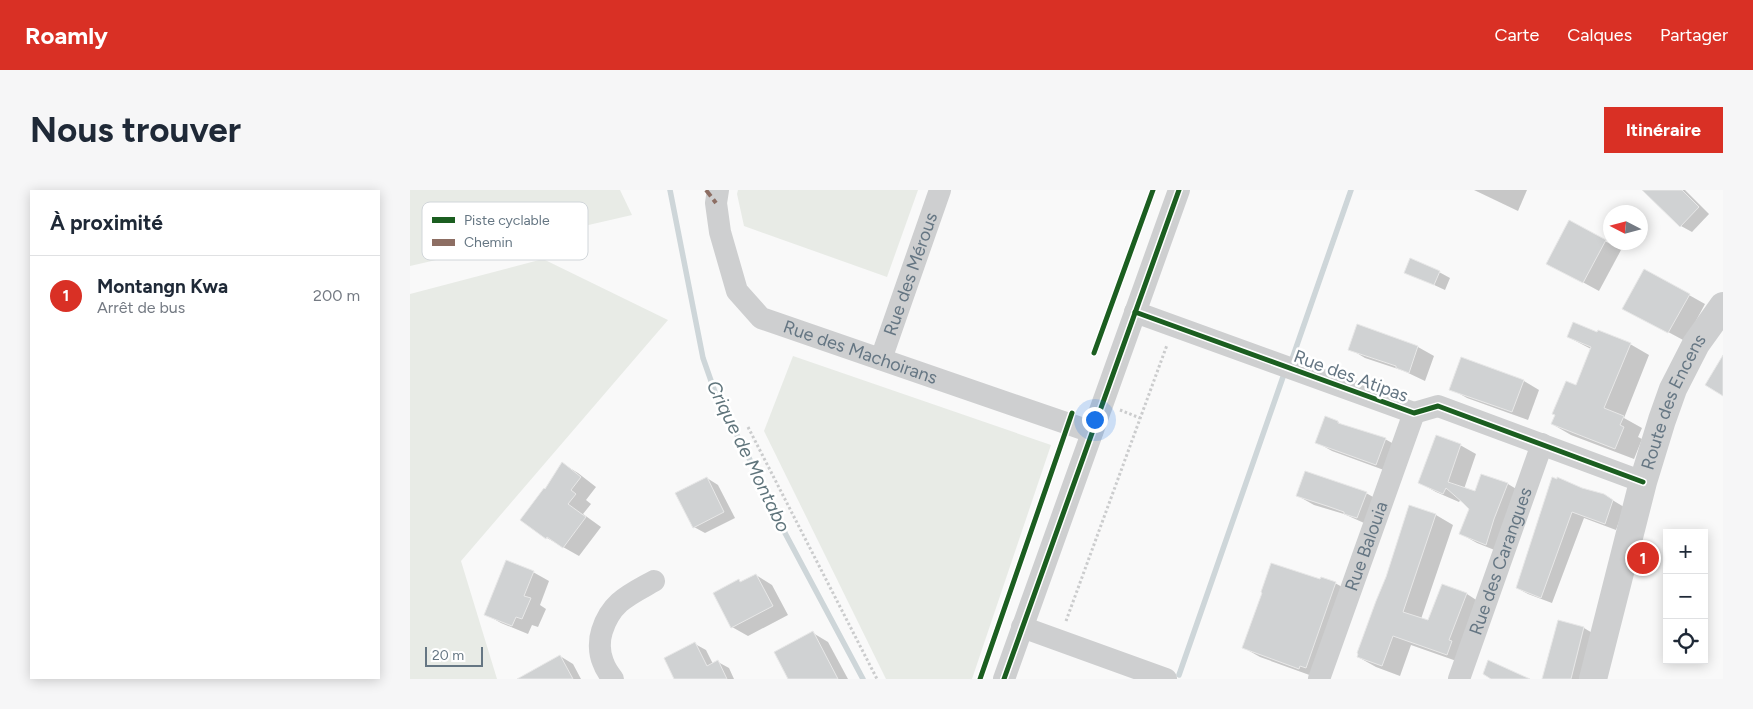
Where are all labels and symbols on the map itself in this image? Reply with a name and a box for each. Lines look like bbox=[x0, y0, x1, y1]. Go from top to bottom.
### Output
legend bbox=[422, 202, 588, 260]
north arrow bbox=[1603, 205, 1648, 250]
street label: Rue des Mérous bbox=[879, 210, 942, 339]
text: Piste cyclable bbox=[464, 212, 550, 229]
text: Chemin bbox=[464, 234, 513, 251]
street label: Rue des Machoirans bbox=[780, 316, 940, 389]
street label: Route des Encens bbox=[1636, 330, 1711, 472]
street label: Rue des Atipas bbox=[1291, 345, 1411, 407]
water label: Crique de Montabo bbox=[702, 377, 795, 536]
your location bbox=[1082, 407, 1108, 433]
street label: Rue des Carangues bbox=[1464, 484, 1537, 638]
street label: Rue Balouia bbox=[1340, 498, 1393, 594]
pin: 1 bbox=[1627, 539, 1659, 577]
scale bar bbox=[425, 644, 482, 667]

